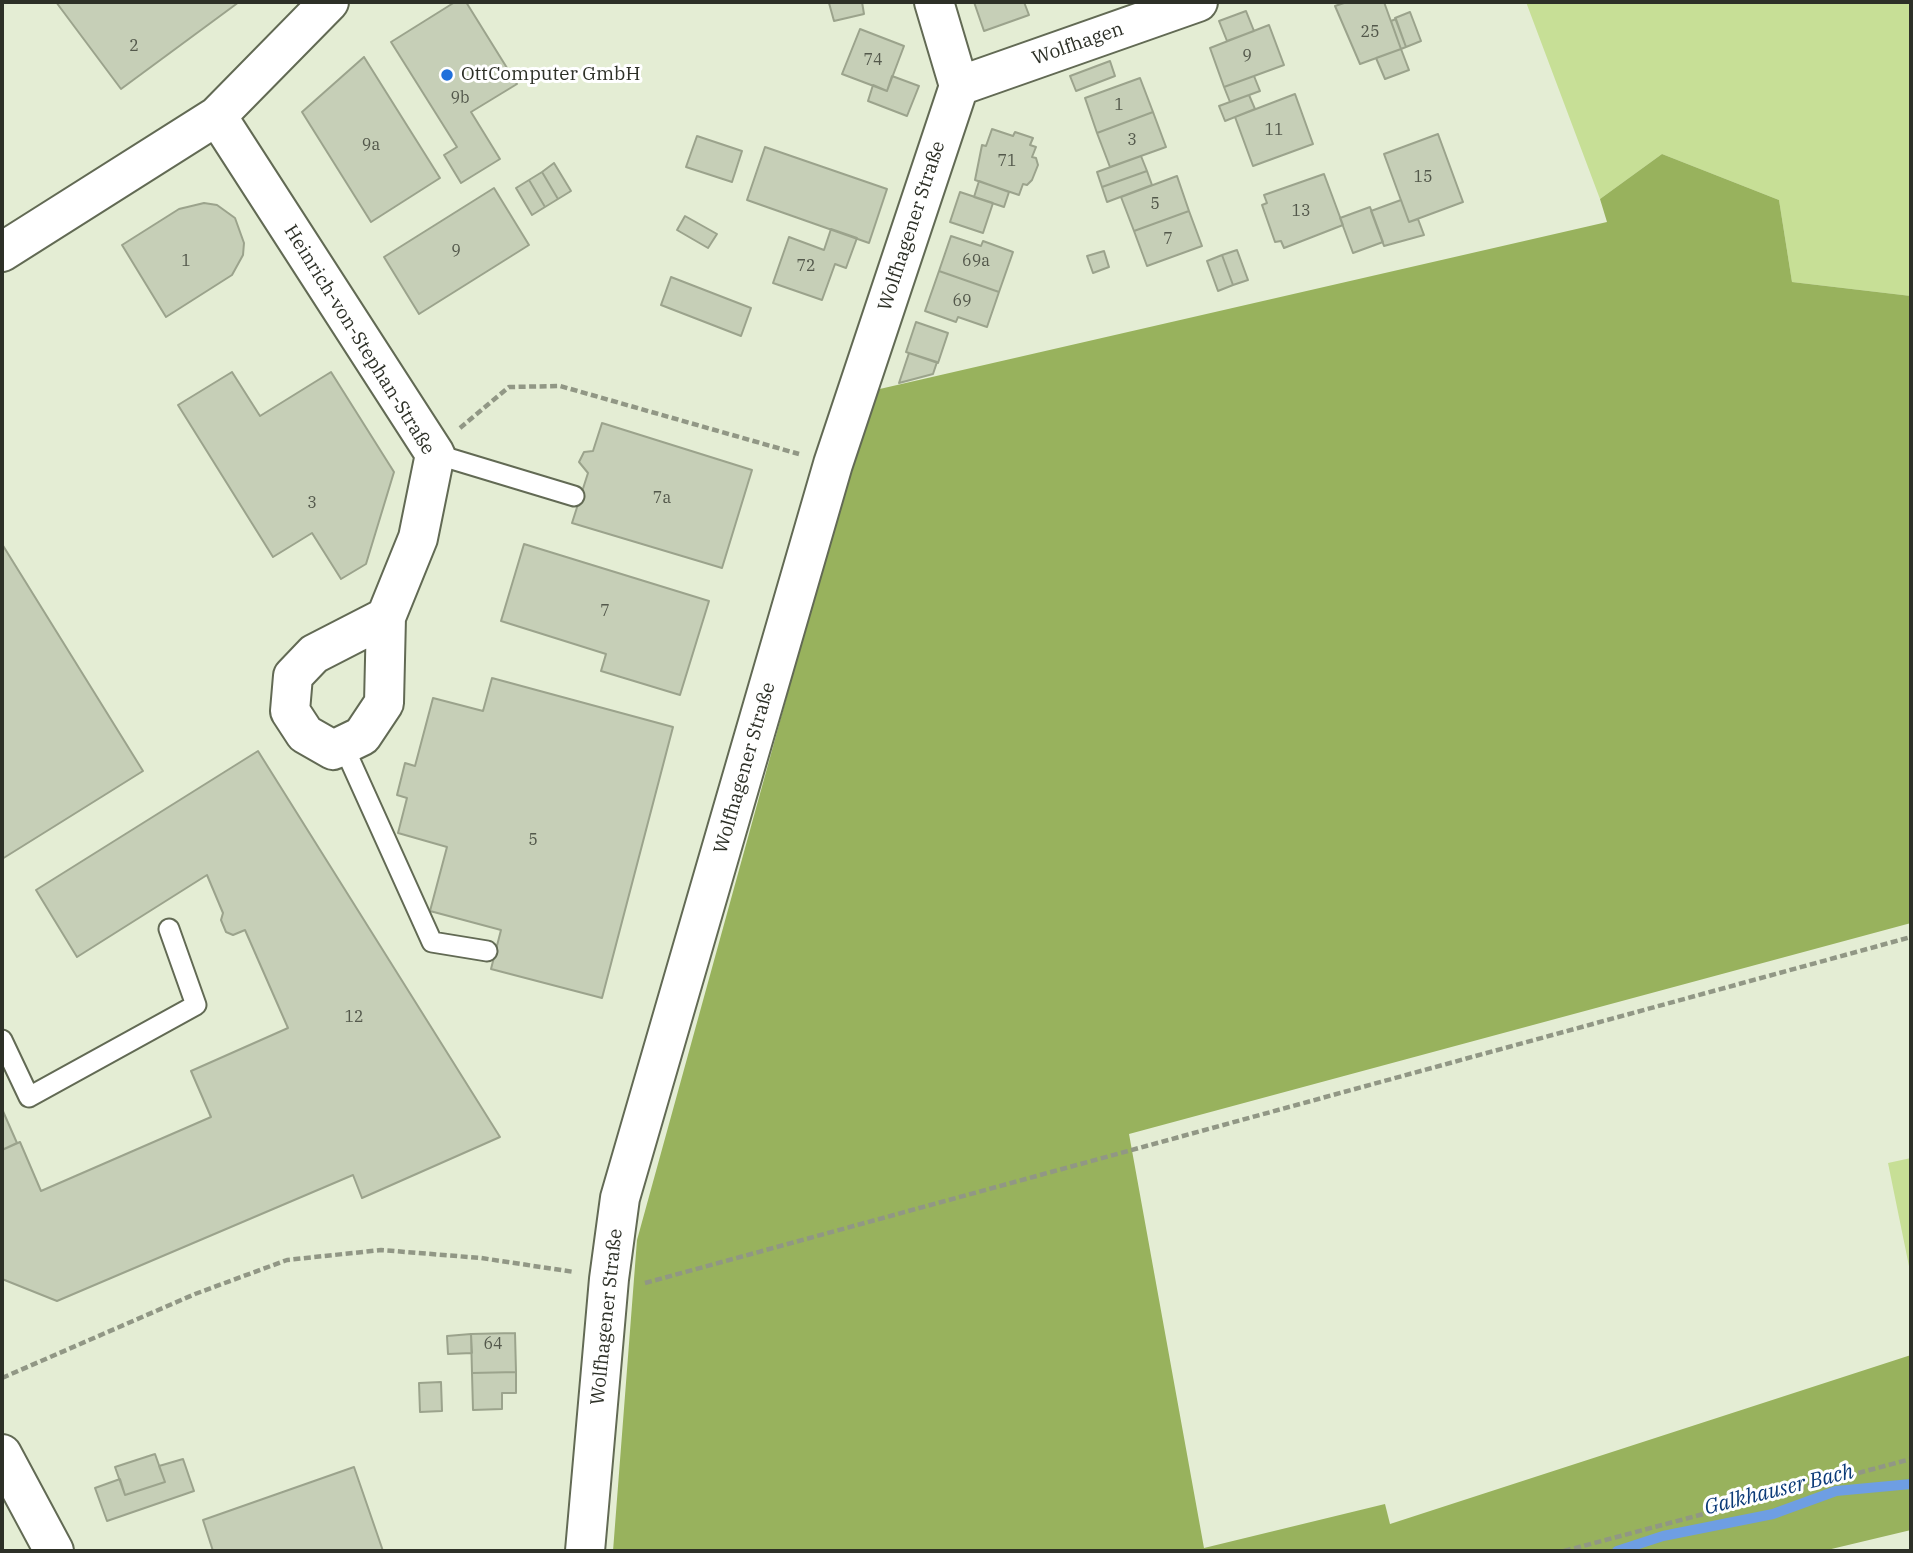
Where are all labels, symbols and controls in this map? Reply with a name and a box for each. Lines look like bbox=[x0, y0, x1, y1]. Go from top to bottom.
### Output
street label: Wolfhagen bbox=[1029, 18, 1127, 70]
house number: 25 bbox=[1360, 22, 1380, 42]
house number: 2 bbox=[129, 36, 139, 56]
house number: 9 bbox=[1242, 46, 1252, 66]
house number: 74 bbox=[863, 50, 883, 70]
place label: OttComputer GmbH bbox=[461, 64, 640, 86]
marker: OttComputer GmbH bbox=[439, 67, 455, 83]
house number: 9b bbox=[450, 88, 470, 108]
house number: 1 bbox=[1114, 95, 1124, 115]
house number: 11 bbox=[1264, 120, 1284, 140]
house number: 3 bbox=[1127, 130, 1137, 150]
house number: 9a bbox=[362, 135, 380, 155]
street label: Wolfhagener Straße bbox=[874, 138, 950, 314]
house number: 71 bbox=[997, 151, 1017, 171]
house number: 15 bbox=[1413, 167, 1433, 187]
house number: 5 bbox=[1150, 194, 1160, 214]
house number: 13 bbox=[1291, 201, 1311, 221]
street label: Heinrich-von-Stephan-Straße bbox=[279, 221, 439, 459]
house number: 7 bbox=[1163, 229, 1173, 249]
house number: 9 bbox=[451, 241, 461, 261]
house number: 1 bbox=[181, 251, 191, 271]
house number: 69a bbox=[962, 251, 990, 271]
house number: 72 bbox=[796, 256, 816, 276]
house number: 69 bbox=[952, 291, 972, 311]
house number: 7a bbox=[653, 488, 671, 508]
house number: 3 bbox=[307, 493, 317, 513]
house number: 7 bbox=[600, 601, 610, 621]
street label: Wolfhagener Straße bbox=[710, 680, 780, 856]
house number: 5 bbox=[528, 830, 538, 850]
house number: 12 bbox=[344, 1007, 364, 1027]
street label: Wolfhagener Straße bbox=[586, 1228, 628, 1406]
house number: 64 bbox=[483, 1334, 503, 1354]
water label: Galkhauser Bach bbox=[1702, 1459, 1856, 1521]

